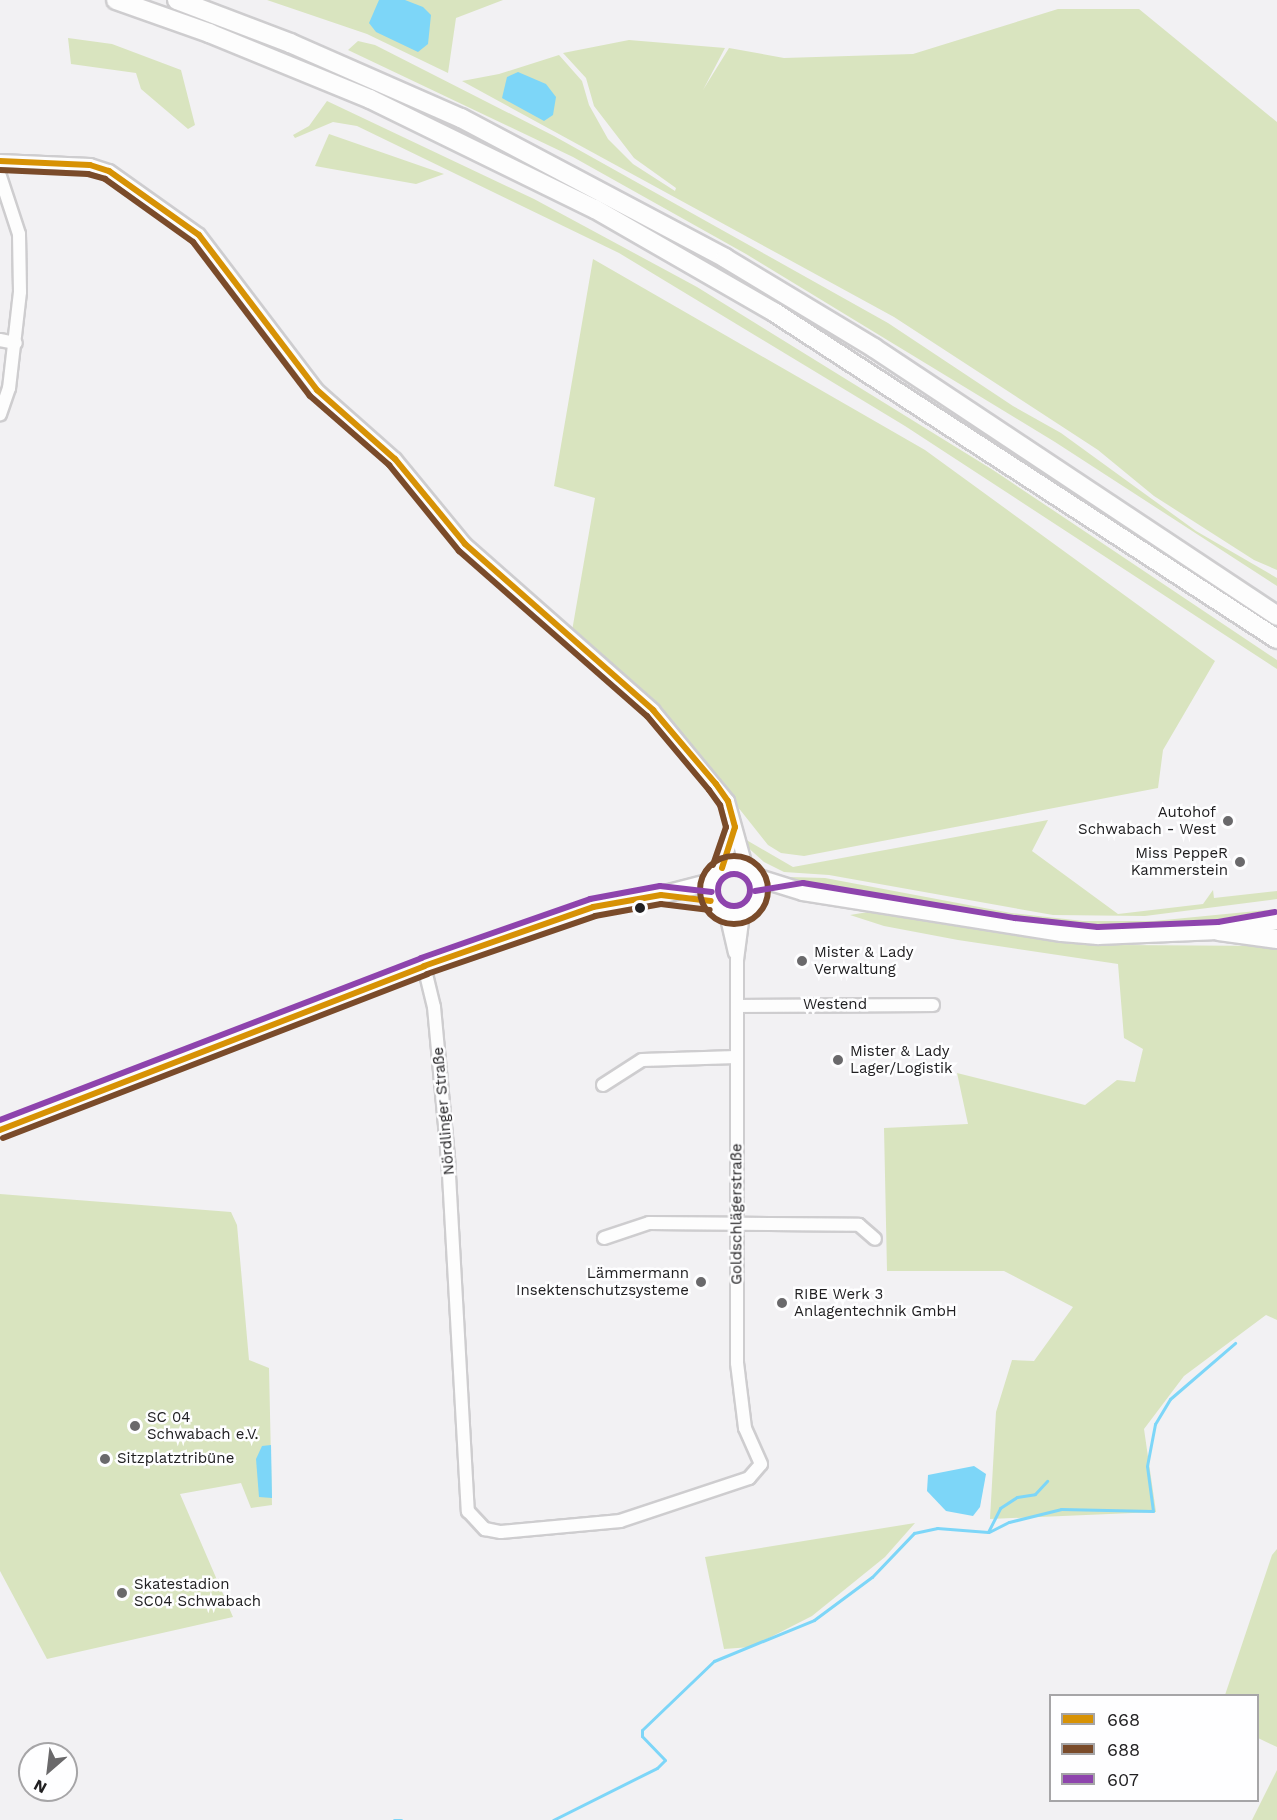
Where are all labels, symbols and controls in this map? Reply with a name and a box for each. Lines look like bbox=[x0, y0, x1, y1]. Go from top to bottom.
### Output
place label: Autohof Schwabach - West bbox=[1078, 803, 1216, 838]
marker: Autohof Schwabach - West bbox=[1221, 814, 1235, 828]
place label: Miss PeppeR Kammerstein bbox=[1131, 844, 1228, 879]
marker: Miss PeppeR Kammerstein bbox=[1233, 855, 1247, 869]
unlabelled marker bbox=[634, 902, 646, 914]
place label: Mister & Lady Verwaltung bbox=[814, 943, 914, 978]
marker: Mister & Lady Verwaltung bbox=[795, 954, 809, 968]
street label: Westend bbox=[803, 996, 867, 1014]
place label: Mister & Lady Lager/Logistik bbox=[850, 1042, 953, 1077]
street label: Nördlinger Straße bbox=[429, 1046, 459, 1176]
marker: Mister & Lady Lager/Logistik bbox=[831, 1053, 845, 1067]
street label: Goldschlägerstraße bbox=[728, 1143, 746, 1285]
place label: Lämmermann Insektenschutzsysteme bbox=[516, 1264, 689, 1299]
marker: Lämmermann Insektenschutzsysteme bbox=[694, 1275, 708, 1289]
place label: RIBE Werk 3 Anlagentechnik GmbH bbox=[794, 1285, 957, 1320]
marker: RIBE Werk 3 Anlagentechnik GmbH bbox=[775, 1296, 789, 1310]
place label: SC 04 Schwabach e.V. bbox=[147, 1408, 259, 1443]
marker: SC 04 Schwabach e.V. bbox=[128, 1419, 142, 1433]
place label: Sitzplatztribüne bbox=[117, 1450, 234, 1468]
marker: Sitzplatztribüne bbox=[98, 1452, 112, 1466]
place label: Skatestadion SC04 Schwabach bbox=[134, 1575, 261, 1610]
marker: Skatestadion SC04 Schwabach bbox=[115, 1586, 129, 1600]
legend bbox=[1049, 1694, 1259, 1802]
text: 668 bbox=[1107, 1709, 1140, 1730]
text: 688 bbox=[1107, 1739, 1140, 1760]
north arrow bbox=[18, 1742, 78, 1802]
text: 607 bbox=[1107, 1769, 1139, 1790]
text: N bbox=[31, 1775, 50, 1798]

